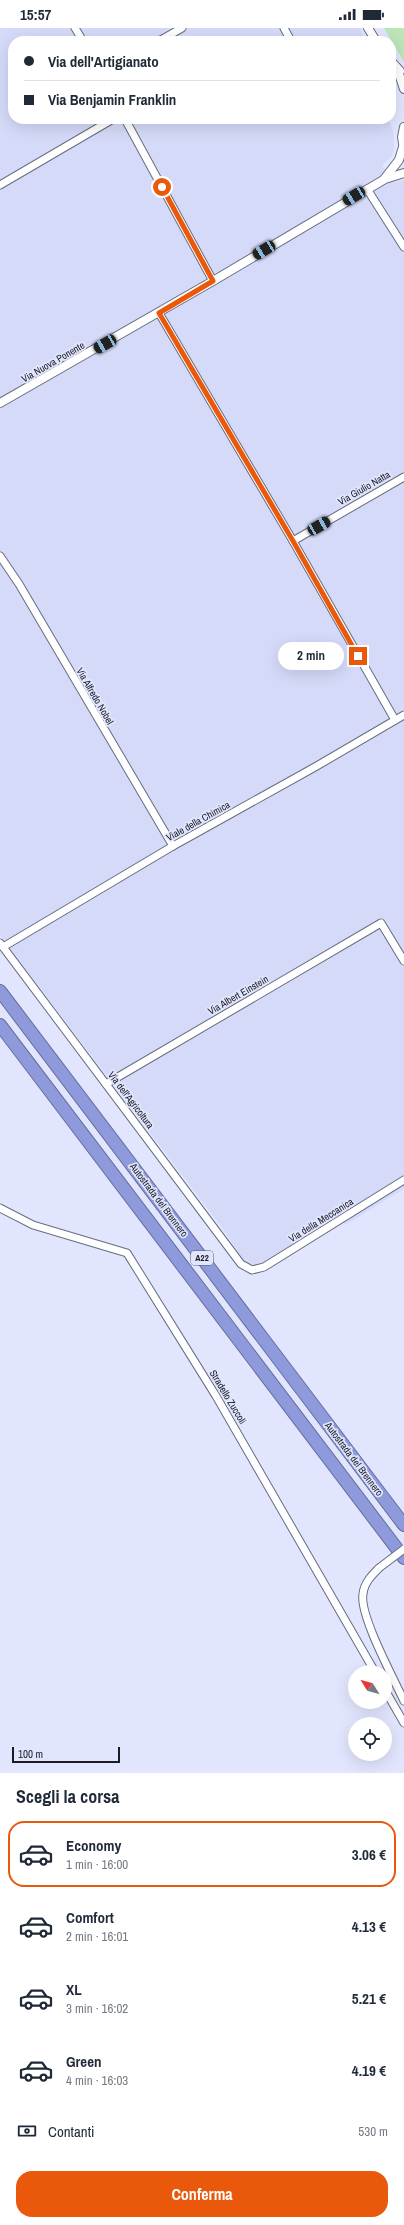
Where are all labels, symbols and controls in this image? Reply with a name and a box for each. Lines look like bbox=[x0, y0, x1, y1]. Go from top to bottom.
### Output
text: 15:57 bbox=[20, 4, 51, 25]
text: Via dell'Artigianato bbox=[48, 51, 159, 72]
text: Via Benjamin Franklin bbox=[48, 89, 176, 110]
route start bbox=[153, 178, 171, 196]
car bbox=[341, 185, 367, 207]
car bbox=[251, 239, 277, 261]
car bbox=[92, 333, 118, 355]
street label: Via Nuova Ponente bbox=[19, 338, 87, 385]
street label: Via Giulio Natta bbox=[336, 468, 393, 508]
car bbox=[306, 515, 332, 537]
callout: 2 min bbox=[278, 642, 344, 670]
text: 2 min bbox=[297, 647, 325, 664]
route end bbox=[349, 647, 367, 665]
street label: Via Alfredo Nobel bbox=[73, 665, 117, 727]
street label: Viale della Chimica bbox=[164, 798, 233, 844]
street label: Via Albert Einstein bbox=[205, 972, 271, 1018]
street label: Via dell'Agricoltura bbox=[105, 1069, 157, 1132]
street label: Autostrada del Brennero bbox=[126, 1160, 191, 1240]
street label: Via della Meccanica bbox=[286, 1195, 356, 1245]
road number: A22 bbox=[191, 1251, 213, 1265]
street label: Stradello Zuccoli bbox=[207, 1367, 249, 1427]
street label: Autostrada del Brennero bbox=[321, 1419, 386, 1499]
north arrow bbox=[348, 1665, 392, 1709]
map controls bbox=[348, 1665, 392, 1761]
button: locate bbox=[348, 1717, 392, 1761]
scale bar bbox=[12, 1745, 120, 1764]
text: 100 m bbox=[18, 1747, 43, 1761]
text: Scegli la corsa bbox=[16, 1784, 119, 1809]
text: Economy bbox=[66, 1835, 121, 1856]
icon: car bbox=[18, 1836, 54, 1872]
text: 3.06 € bbox=[352, 1844, 386, 1865]
text: 1 min · 16:00 bbox=[66, 1856, 128, 1873]
text: Comfort bbox=[66, 1907, 114, 1928]
icon: car bbox=[18, 1908, 54, 1944]
text: 4.13 € bbox=[352, 1916, 386, 1937]
text: 2 min · 16:01 bbox=[66, 1928, 128, 1945]
text: XL bbox=[66, 1979, 82, 2000]
icon: car bbox=[18, 1980, 54, 2016]
text: 5.21 € bbox=[352, 1988, 386, 2009]
text: 3 min · 16:02 bbox=[66, 2000, 128, 2017]
text: Green bbox=[66, 2051, 102, 2072]
icon: car bbox=[18, 2052, 54, 2088]
text: 4.19 € bbox=[352, 2060, 386, 2081]
text: 4 min · 16:03 bbox=[66, 2072, 128, 2089]
icon: cash bbox=[16, 2120, 38, 2142]
text: Contanti bbox=[48, 2121, 95, 2142]
text: 530 m bbox=[358, 2123, 388, 2140]
button: Conferma bbox=[16, 2171, 388, 2217]

